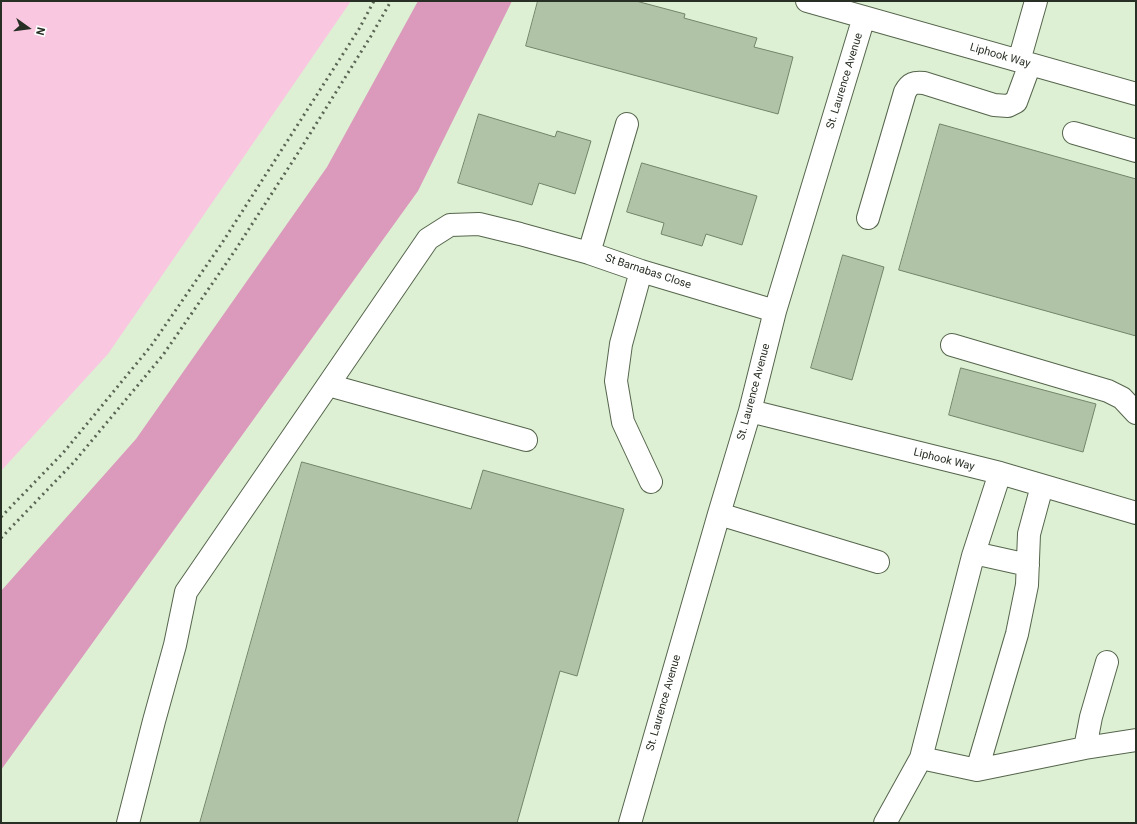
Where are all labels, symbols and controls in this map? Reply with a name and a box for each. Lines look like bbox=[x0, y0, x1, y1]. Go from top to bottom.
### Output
north arrow bbox=[8, 8, 48, 48]
text: N bbox=[33, 26, 47, 36]
street label: St. Laurence Avenue bbox=[824, 31, 866, 131]
street label: Liphook Way bbox=[968, 41, 1032, 71]
street label: St Barnabas Close bbox=[603, 252, 693, 292]
street label: St. Laurence Avenue bbox=[735, 342, 773, 442]
street label: Liphook Way bbox=[912, 446, 976, 474]
street label: St. Laurence Avenue bbox=[644, 653, 684, 753]

